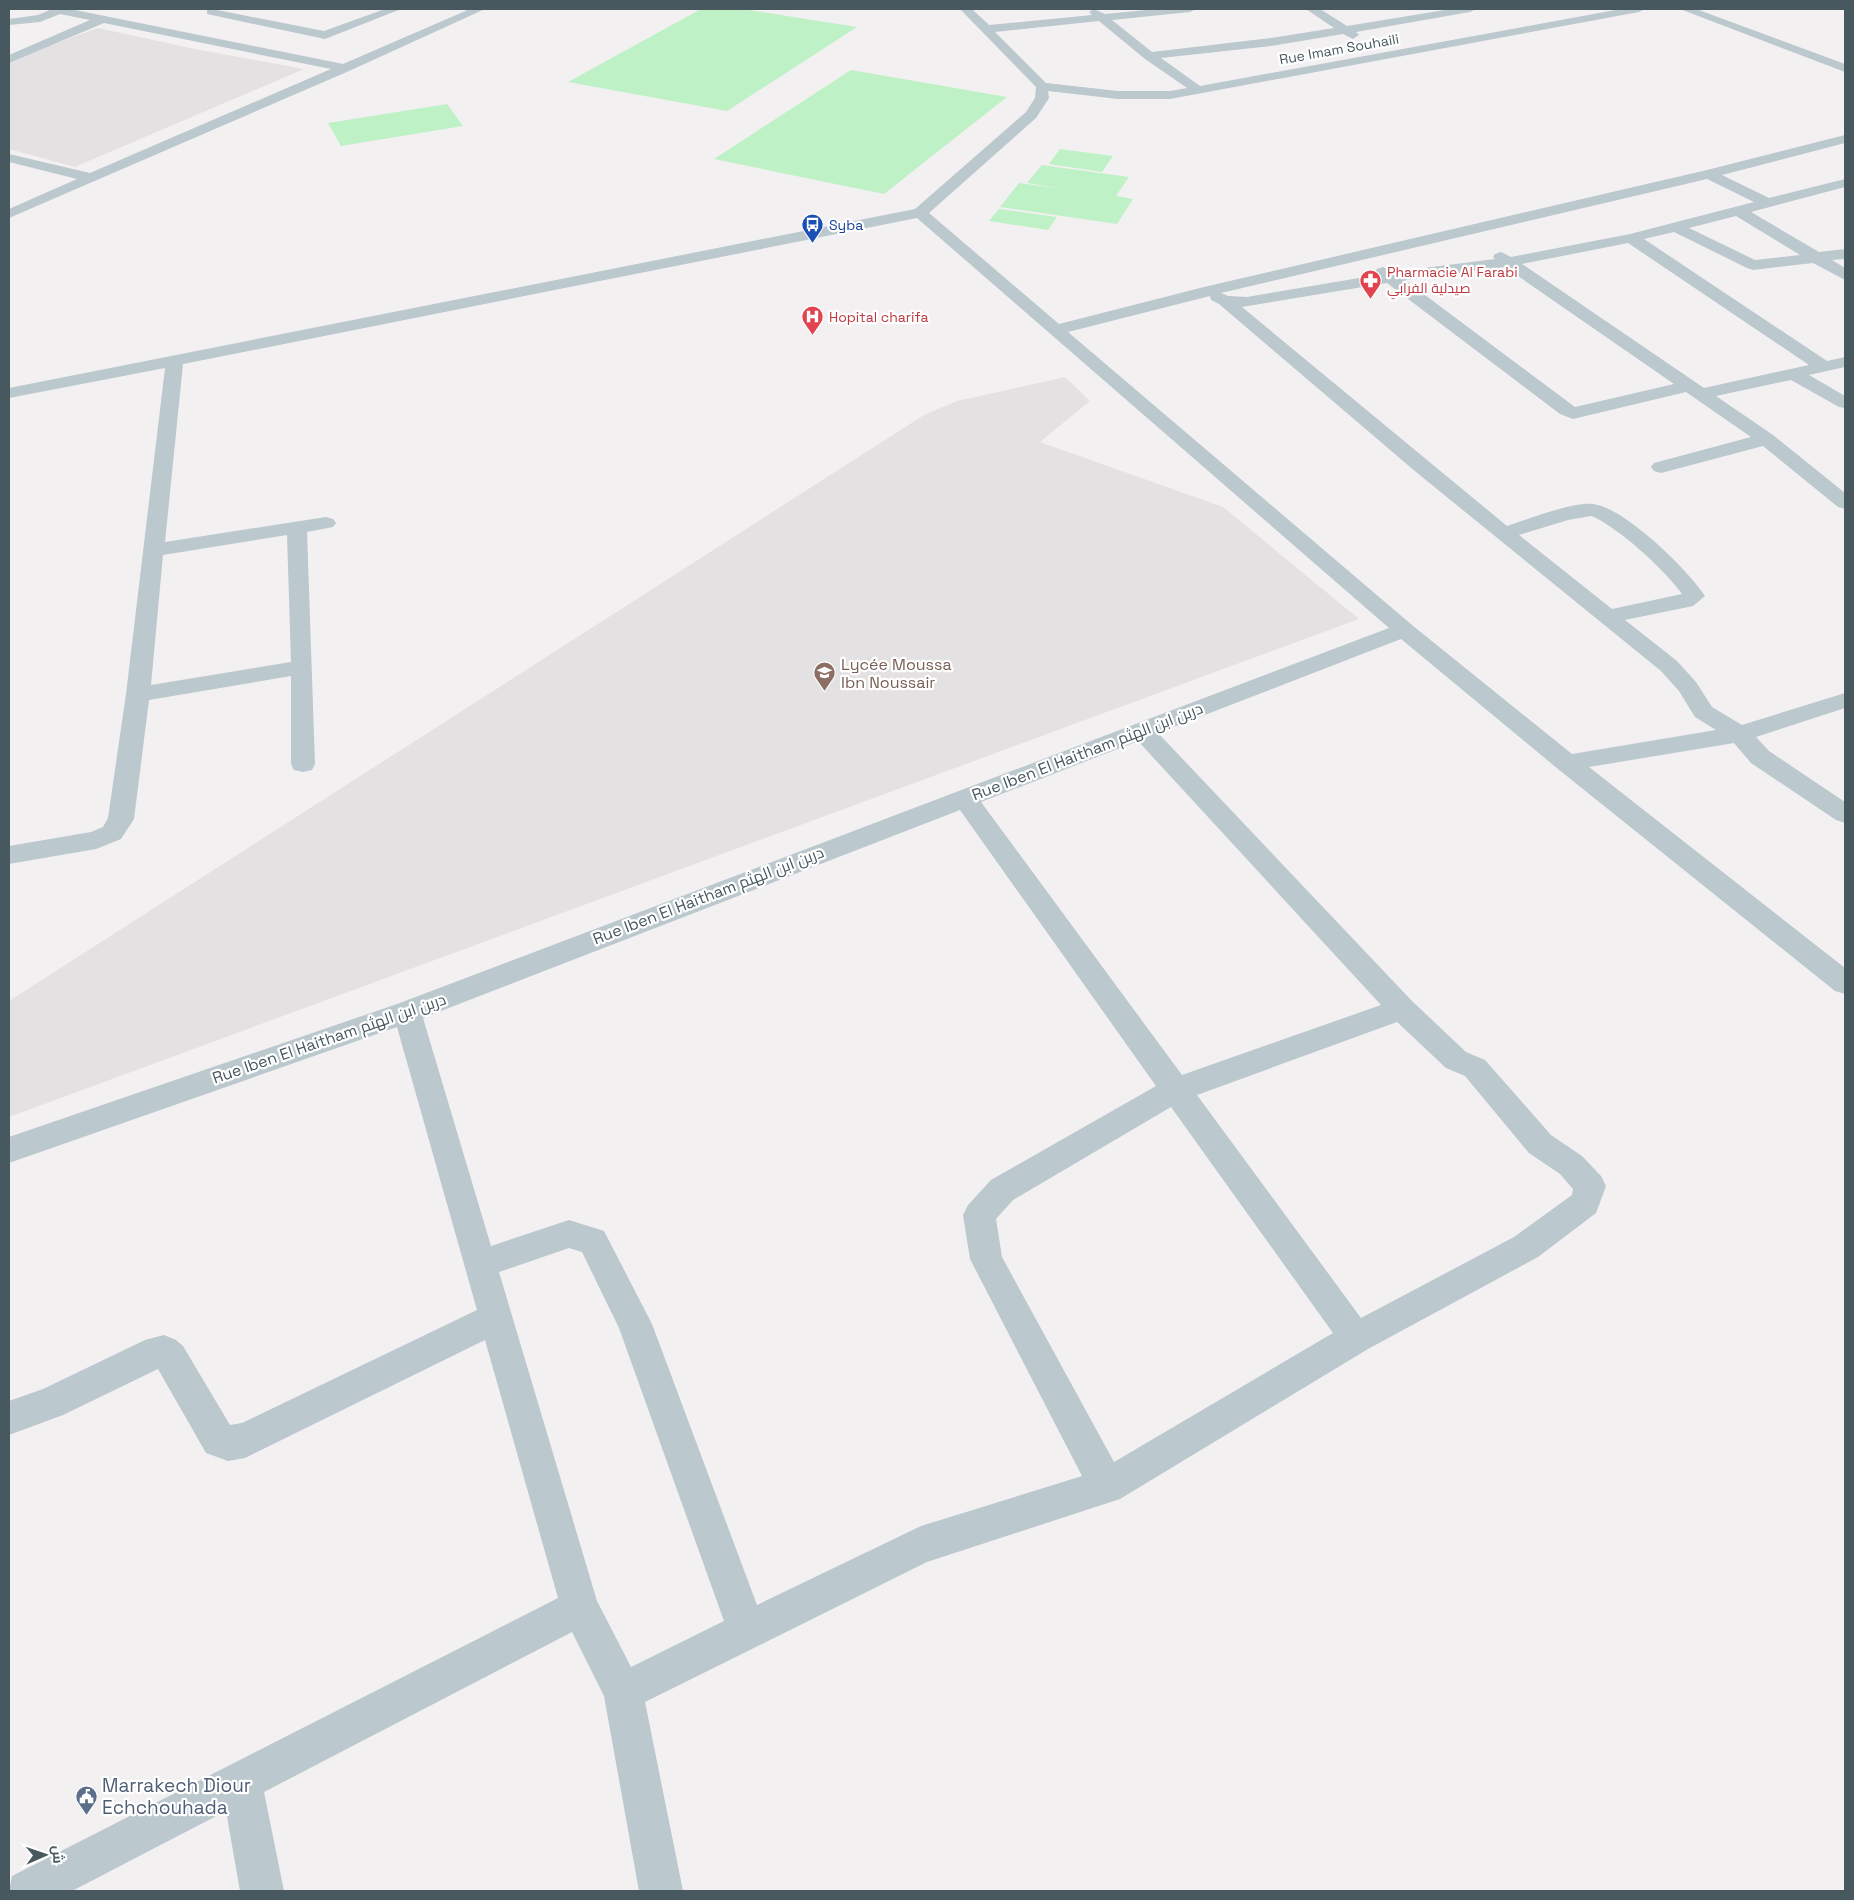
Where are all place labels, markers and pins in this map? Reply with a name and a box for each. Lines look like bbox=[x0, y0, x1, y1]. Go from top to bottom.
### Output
bus stop icon: Syba bbox=[801, 213, 825, 244]
place label: Syba bbox=[829, 216, 863, 234]
place label: Pharmacie Al Farabi صيدلية الفرابي bbox=[1387, 263, 1518, 300]
pharmacy icon: Pharmacie Al Farabi صيدلية الفرابي bbox=[1359, 268, 1383, 299]
hospital icon: Hopital charifa bbox=[801, 305, 825, 336]
place label: Hopital charifa bbox=[829, 308, 929, 326]
place label: Lycée Moussa Ibn Noussair bbox=[841, 654, 952, 693]
school or university icon: Lycée Moussa Ibn Noussair bbox=[813, 661, 837, 692]
place label: Marrakech Diour Echchouhada bbox=[102, 1773, 251, 1820]
public building icon: Marrakech Diour Echchouhada bbox=[74, 1784, 98, 1815]

